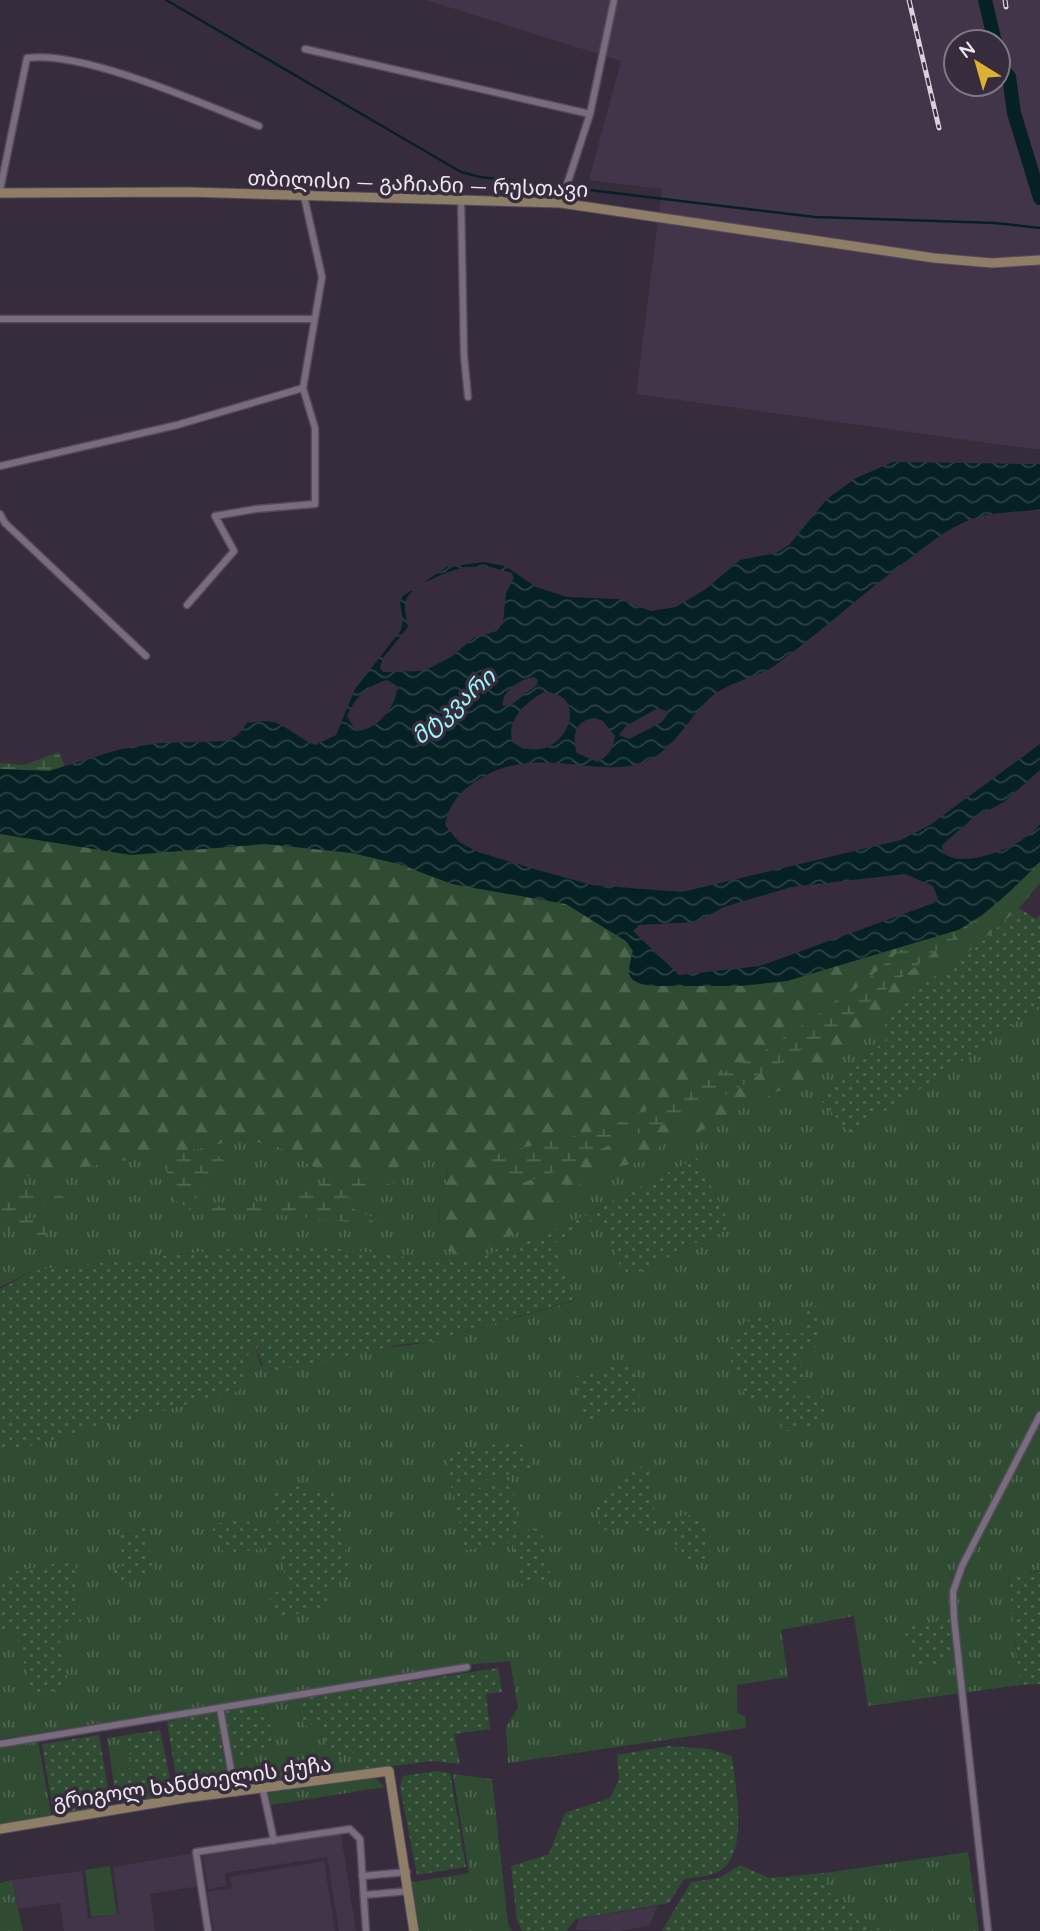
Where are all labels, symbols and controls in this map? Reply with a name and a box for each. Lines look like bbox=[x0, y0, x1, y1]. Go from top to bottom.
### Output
north arrow bbox=[942, 28, 1012, 98]
text: N bbox=[954, 36, 980, 63]
street label: თბილისი — გაჩიანი — რუსთავი bbox=[247, 164, 589, 203]
water label: მტკვარი bbox=[405, 661, 501, 750]
street label: გრიგოლ ხანძთელის ქუჩა bbox=[51, 1750, 333, 1815]

